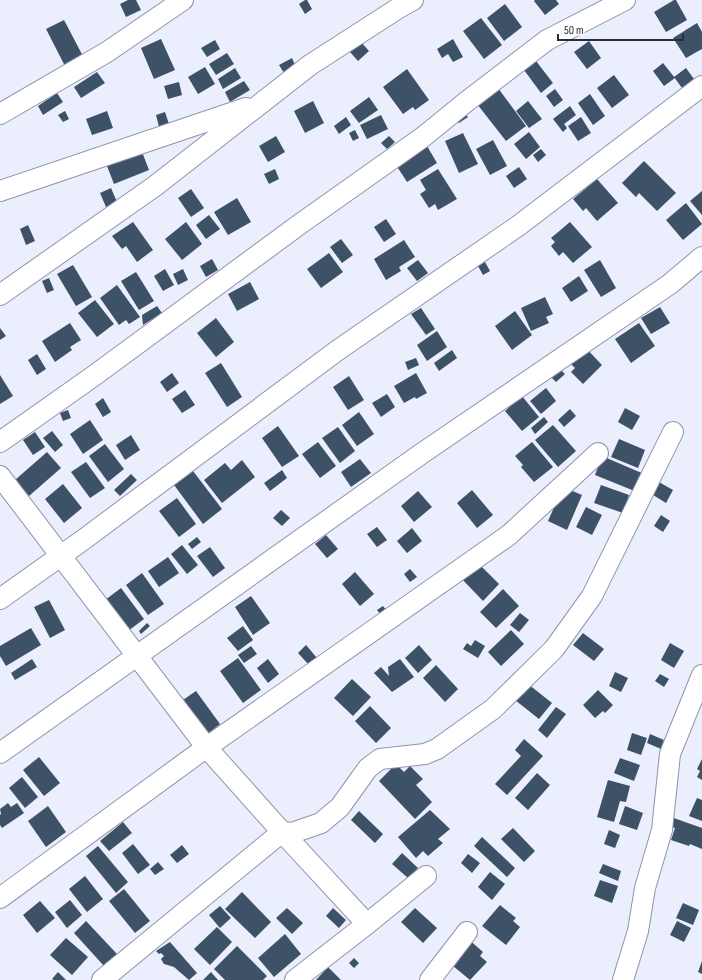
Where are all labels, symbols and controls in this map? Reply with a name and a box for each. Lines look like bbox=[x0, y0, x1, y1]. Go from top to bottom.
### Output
scale bar bbox=[558, 16, 683, 42]
text: 50 m bbox=[564, 23, 584, 38]

